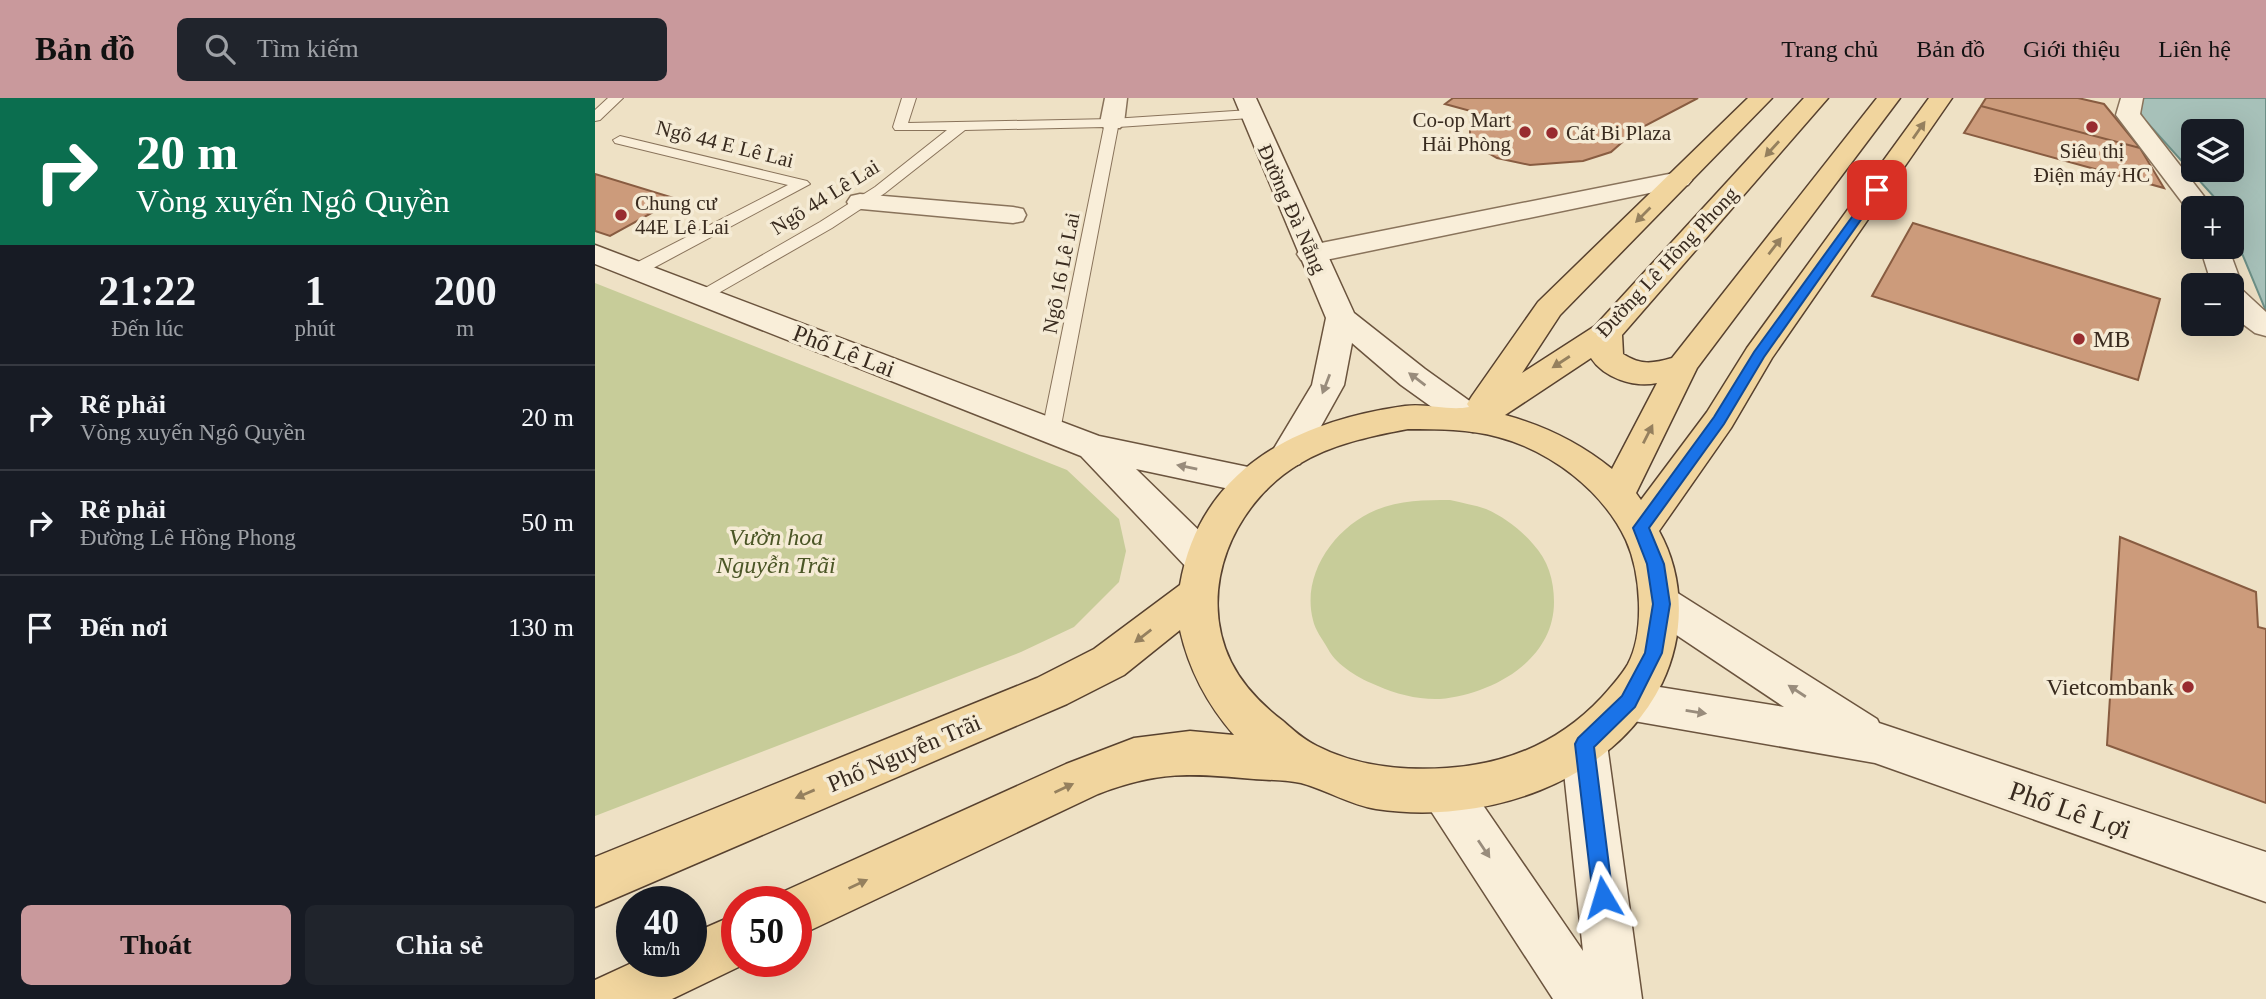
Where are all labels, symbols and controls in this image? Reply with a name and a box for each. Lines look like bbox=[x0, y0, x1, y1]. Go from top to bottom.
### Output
search box bbox=[177, 18, 667, 81]
icon: search bbox=[201, 30, 239, 68]
text: Bản đồ bbox=[35, 31, 135, 67]
text: Tìm kiếm bbox=[257, 34, 359, 63]
text: Trang chủ bbox=[1781, 36, 1878, 62]
text: Bản đồ bbox=[1916, 36, 1985, 62]
text: Giới thiệu bbox=[2023, 36, 2120, 62]
text: Liên hệ bbox=[2158, 36, 2231, 62]
place label: Co-op Mart Hải Phòng bbox=[1412, 108, 1512, 156]
street label: Ngõ 44 E Lê Lai bbox=[654, 115, 797, 173]
marker: Siêu thị Điện máy HC bbox=[2084, 119, 2100, 135]
map controls bbox=[2181, 119, 2244, 336]
button: layers bbox=[2181, 119, 2244, 182]
place label: Cát Bi Plaza bbox=[1566, 121, 1672, 145]
one-way arrow bbox=[1912, 121, 1926, 139]
marker: Co-op Mart Hải Phòng bbox=[1517, 124, 1533, 140]
text: 20 m bbox=[136, 125, 238, 180]
marker: Cát Bi Plaza bbox=[1544, 125, 1560, 141]
icon: right bbox=[21, 126, 112, 217]
place label: Siêu thị Điện máy HC bbox=[2034, 139, 2150, 187]
one-way arrow bbox=[1764, 140, 1780, 158]
street label: Đường Đà Nẵng bbox=[1253, 141, 1331, 278]
street label: Ngõ 44 Lê Lai bbox=[766, 154, 884, 240]
pin bbox=[1847, 160, 1907, 220]
icon: arrive bbox=[1858, 171, 1896, 209]
street label: Đường Lê Hồng Phong bbox=[1591, 181, 1743, 342]
text: Vòng xuyến Ngô Quyền bbox=[136, 183, 450, 219]
place label: Chung cư 44E Lê Lai bbox=[635, 191, 730, 239]
button: + bbox=[2181, 196, 2244, 259]
marker: Chung cư 44E Lê Lai bbox=[613, 207, 629, 223]
one-way arrow bbox=[1635, 207, 1652, 224]
street label: Ngõ 16 Lê Lai bbox=[1037, 210, 1085, 336]
one-way arrow bbox=[1767, 237, 1782, 255]
text: 21:22 bbox=[98, 268, 196, 314]
text: 1 bbox=[304, 268, 325, 314]
text: 200 bbox=[434, 268, 497, 314]
button: − bbox=[2181, 273, 2244, 336]
text: Đến lúc bbox=[111, 316, 183, 341]
text: phút bbox=[295, 316, 335, 341]
text: m bbox=[456, 316, 474, 341]
street label: Phố Lê Lai bbox=[790, 320, 899, 382]
place label: MB bbox=[2093, 326, 2130, 352]
marker: MB bbox=[2071, 331, 2087, 347]
one-way arrow bbox=[1552, 355, 1571, 368]
one-way arrow bbox=[1409, 372, 1427, 387]
one-way arrow bbox=[1320, 374, 1331, 395]
text: Rẽ phải bbox=[80, 390, 166, 419]
icon: right bbox=[21, 399, 59, 437]
text: 20 m bbox=[521, 403, 574, 432]
text: Vòng xuyến Ngô Quyền bbox=[80, 420, 306, 445]
one-way arrow bbox=[1642, 423, 1654, 443]
one-way arrow bbox=[1176, 461, 1198, 472]
text: Rẽ phải bbox=[80, 495, 166, 524]
icon: right bbox=[21, 504, 59, 542]
text: 50 m bbox=[521, 508, 574, 537]
park label: Vườn hoa Nguyễn Trãi bbox=[715, 524, 836, 578]
text: Đường Lê Hồng Phong bbox=[80, 525, 296, 550]
icon: arrive bbox=[21, 609, 59, 647]
text: Đến nơi bbox=[80, 613, 167, 642]
text: 130 m bbox=[508, 613, 574, 642]
one-way arrow bbox=[1134, 628, 1152, 643]
place label: Vietcombank bbox=[2046, 674, 2174, 700]
marker: Vietcombank bbox=[2180, 679, 2196, 695]
one-way arrow bbox=[1787, 685, 1806, 698]
one-way arrow bbox=[1685, 707, 1707, 718]
street label: Phố Nguyễn Trãi bbox=[823, 709, 985, 797]
street label: Phố Lê Lợi bbox=[2005, 775, 2135, 845]
one-way arrow bbox=[1054, 782, 1074, 793]
one-way arrow bbox=[794, 789, 815, 800]
one-way arrow bbox=[1477, 840, 1491, 858]
position arrow bbox=[1566, 860, 1640, 934]
one-way arrow bbox=[848, 878, 868, 889]
speed limit sign: 50 bbox=[721, 886, 812, 977]
text: 40 bbox=[644, 903, 679, 942]
button: Thoát bbox=[21, 905, 291, 985]
button: Chia sẻ bbox=[305, 905, 574, 985]
text: km/h bbox=[643, 939, 680, 959]

